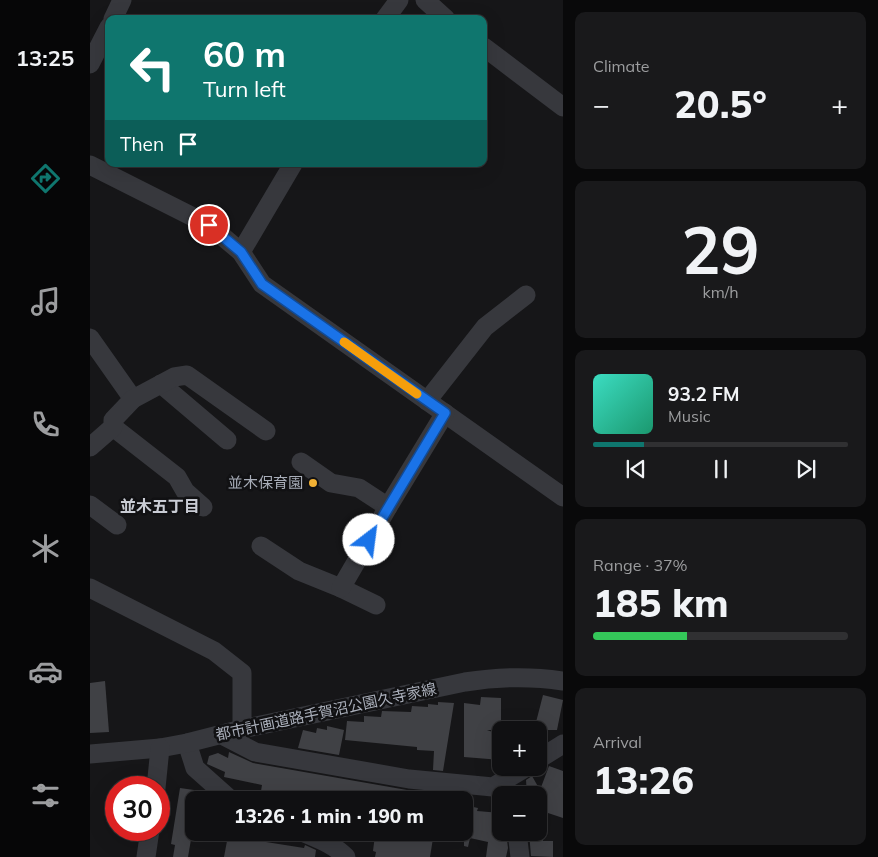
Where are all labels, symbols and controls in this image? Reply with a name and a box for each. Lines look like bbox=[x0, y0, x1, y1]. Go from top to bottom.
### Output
text: 60 m bbox=[203, 32, 286, 76]
icon: left bbox=[120, 35, 185, 100]
text: 13:25 bbox=[16, 44, 74, 72]
text: Climate bbox=[593, 56, 649, 76]
text: Turn left bbox=[203, 75, 286, 103]
text: 20.5° bbox=[674, 80, 767, 128]
text: − bbox=[593, 87, 610, 122]
text: + bbox=[831, 87, 848, 122]
icon: arrive bbox=[174, 130, 202, 158]
text: Then bbox=[120, 132, 164, 156]
icon: directions bbox=[28, 161, 63, 196]
pin bbox=[188, 204, 230, 246]
text: 29 bbox=[681, 209, 760, 290]
icon: arrive bbox=[195, 211, 223, 239]
text: km/h bbox=[702, 282, 739, 302]
icon: music bbox=[28, 284, 63, 319]
text: 93.2 FM bbox=[668, 382, 740, 406]
text: Music bbox=[668, 406, 711, 426]
icon: phone bbox=[28, 407, 63, 442]
icon: previous bbox=[622, 455, 650, 483]
icon: pause bbox=[707, 455, 735, 483]
icon: next bbox=[792, 455, 820, 483]
place label: 並木保育園 bbox=[228, 473, 303, 492]
marker: 並木保育園 bbox=[307, 477, 319, 489]
district label: 並木五丁目 bbox=[120, 496, 200, 516]
position arrow bbox=[342, 513, 394, 565]
icon: climate bbox=[28, 531, 63, 566]
text: Range · 37% bbox=[593, 555, 688, 575]
text: 185 km bbox=[593, 579, 729, 627]
icon: car bbox=[28, 654, 63, 689]
street label: 都市計画道路手賀沼公園久寺家線 bbox=[214, 679, 438, 744]
map controls bbox=[492, 721, 547, 841]
button: + bbox=[492, 721, 547, 776]
text: Arrival bbox=[593, 732, 642, 752]
text: 13:26 bbox=[593, 756, 694, 804]
speed limit sign: 30 bbox=[105, 776, 170, 841]
icon: filters bbox=[28, 778, 63, 813]
button: − bbox=[492, 786, 547, 841]
text: 13:26 · 1 min · 190 m bbox=[234, 804, 424, 828]

